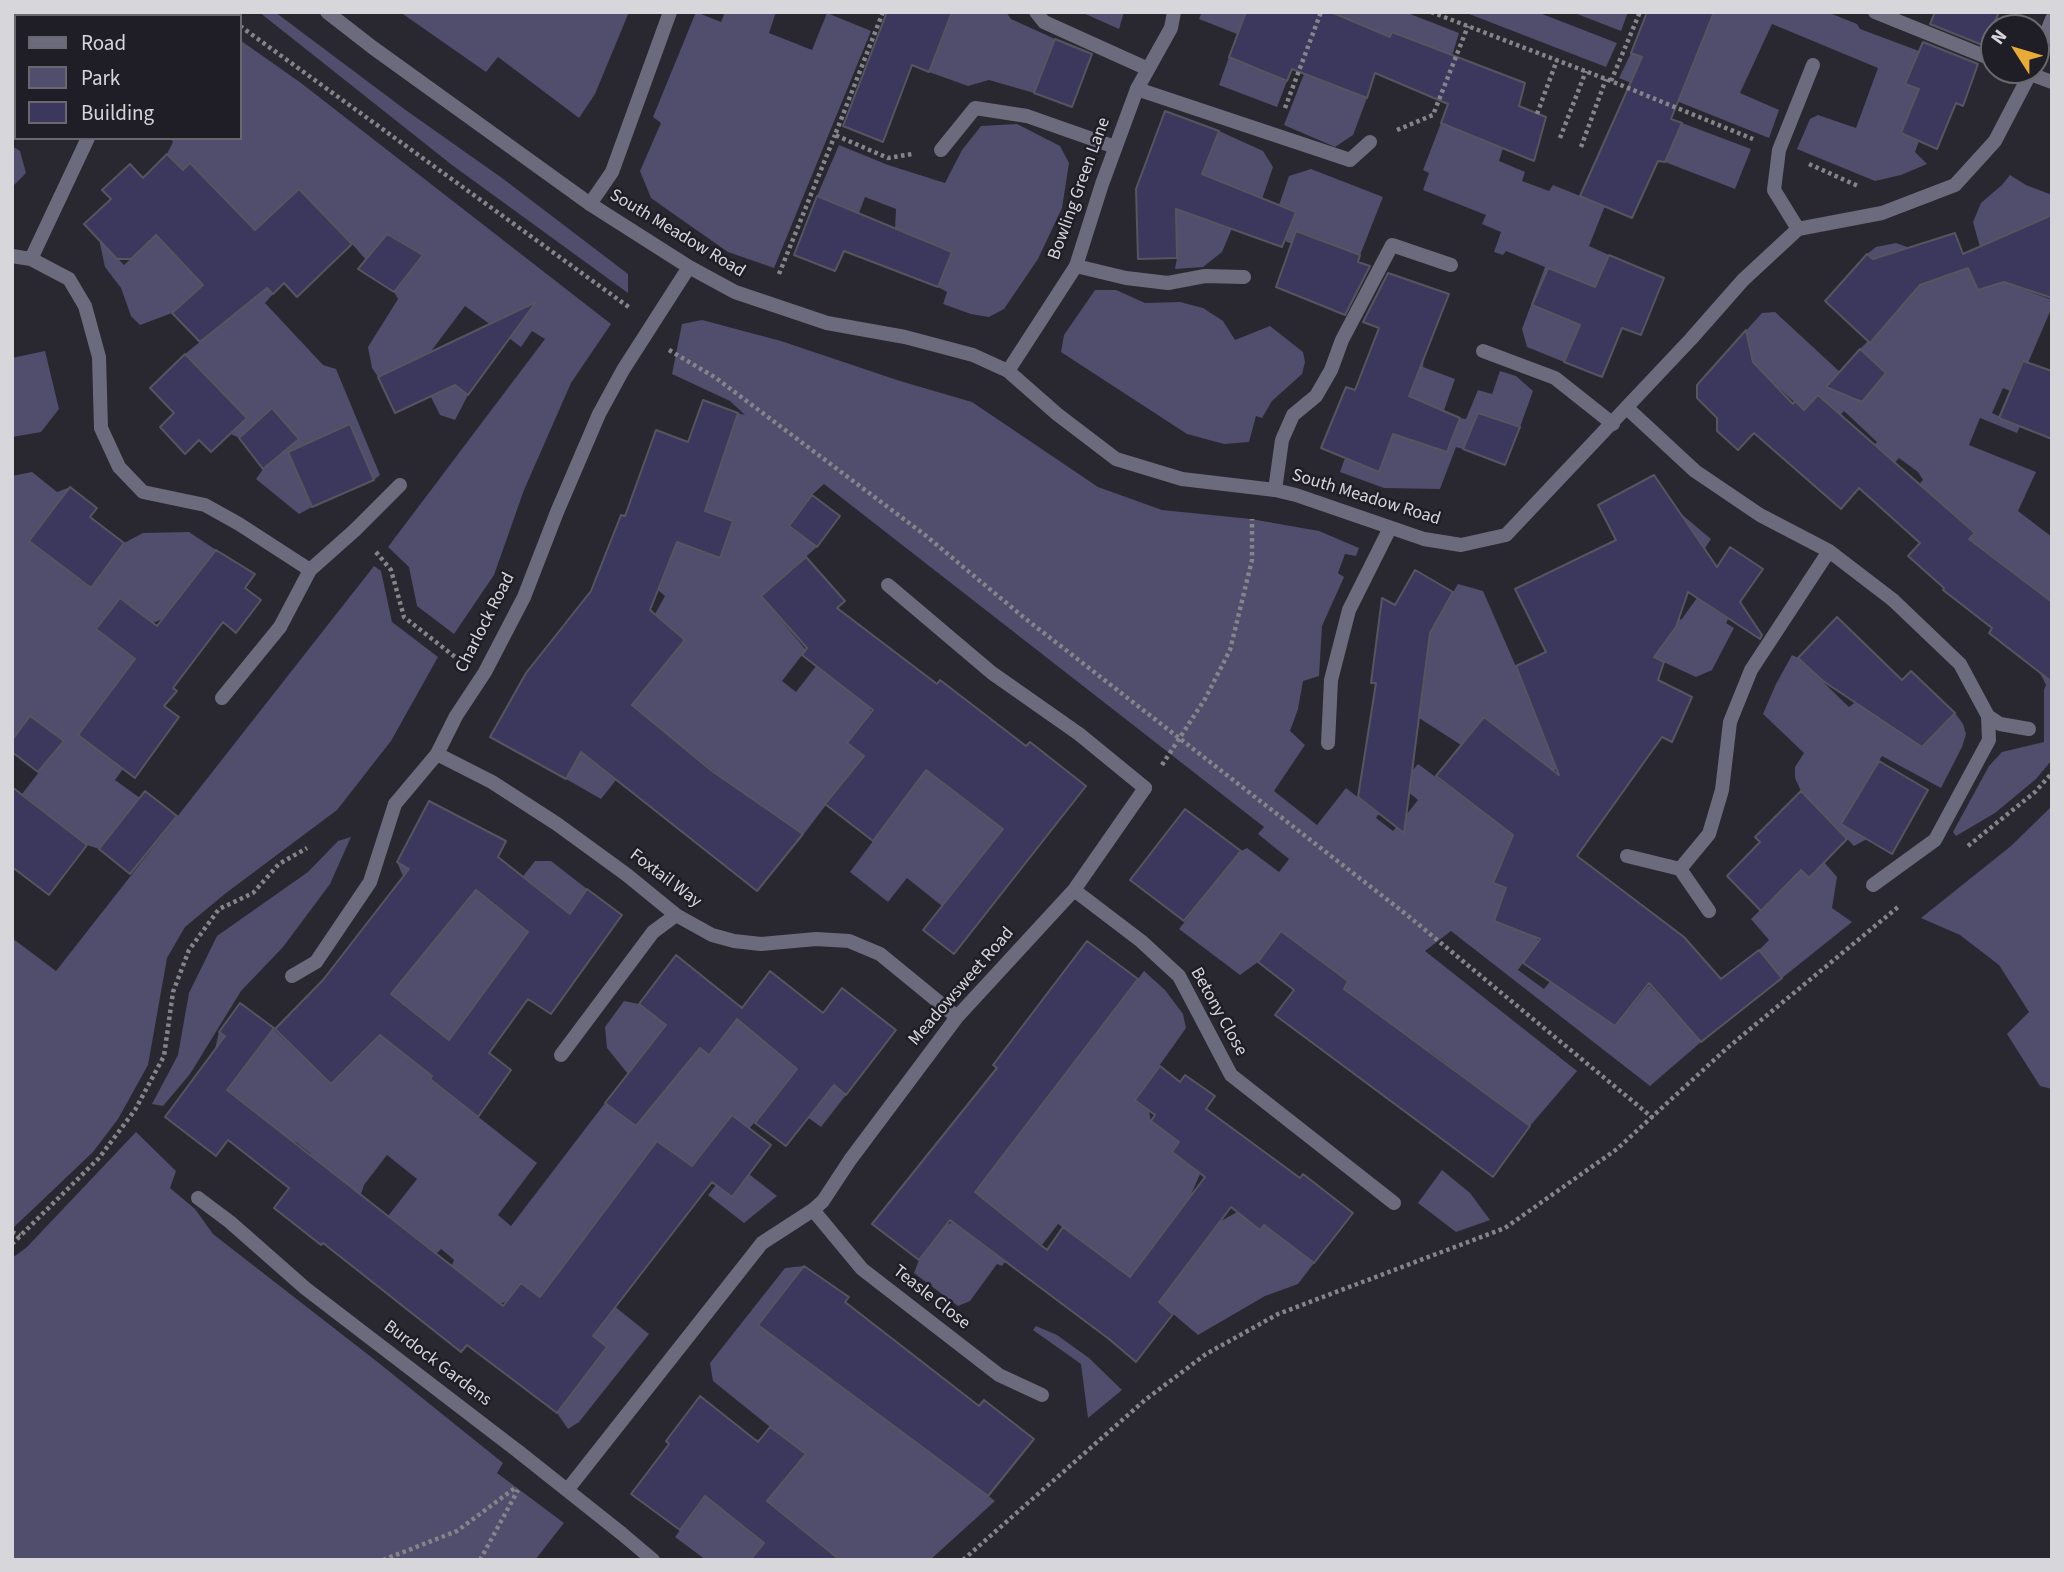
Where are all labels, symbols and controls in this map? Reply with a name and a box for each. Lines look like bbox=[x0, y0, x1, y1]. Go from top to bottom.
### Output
legend bbox=[14, 14, 242, 140]
north arrow bbox=[1980, 14, 2050, 84]
text: N bbox=[1985, 24, 2014, 50]
text: Road bbox=[81, 28, 126, 58]
text: Park bbox=[81, 63, 120, 93]
text: Building bbox=[81, 98, 154, 128]
street label: Bowling Green Lane bbox=[1044, 115, 1116, 263]
street label: South Meadow Road bbox=[605, 185, 749, 283]
street label: South Meadow Road bbox=[1289, 465, 1443, 531]
street label: Charlock Road bbox=[452, 569, 520, 677]
street label: Foxtail Way bbox=[625, 845, 705, 913]
street label: Meadowsweet Road bbox=[905, 923, 1019, 1051]
street label: Betony Close bbox=[1185, 964, 1251, 1060]
street label: Teasle Close bbox=[888, 1261, 974, 1335]
street label: Burdock Gardens bbox=[379, 1316, 495, 1412]

